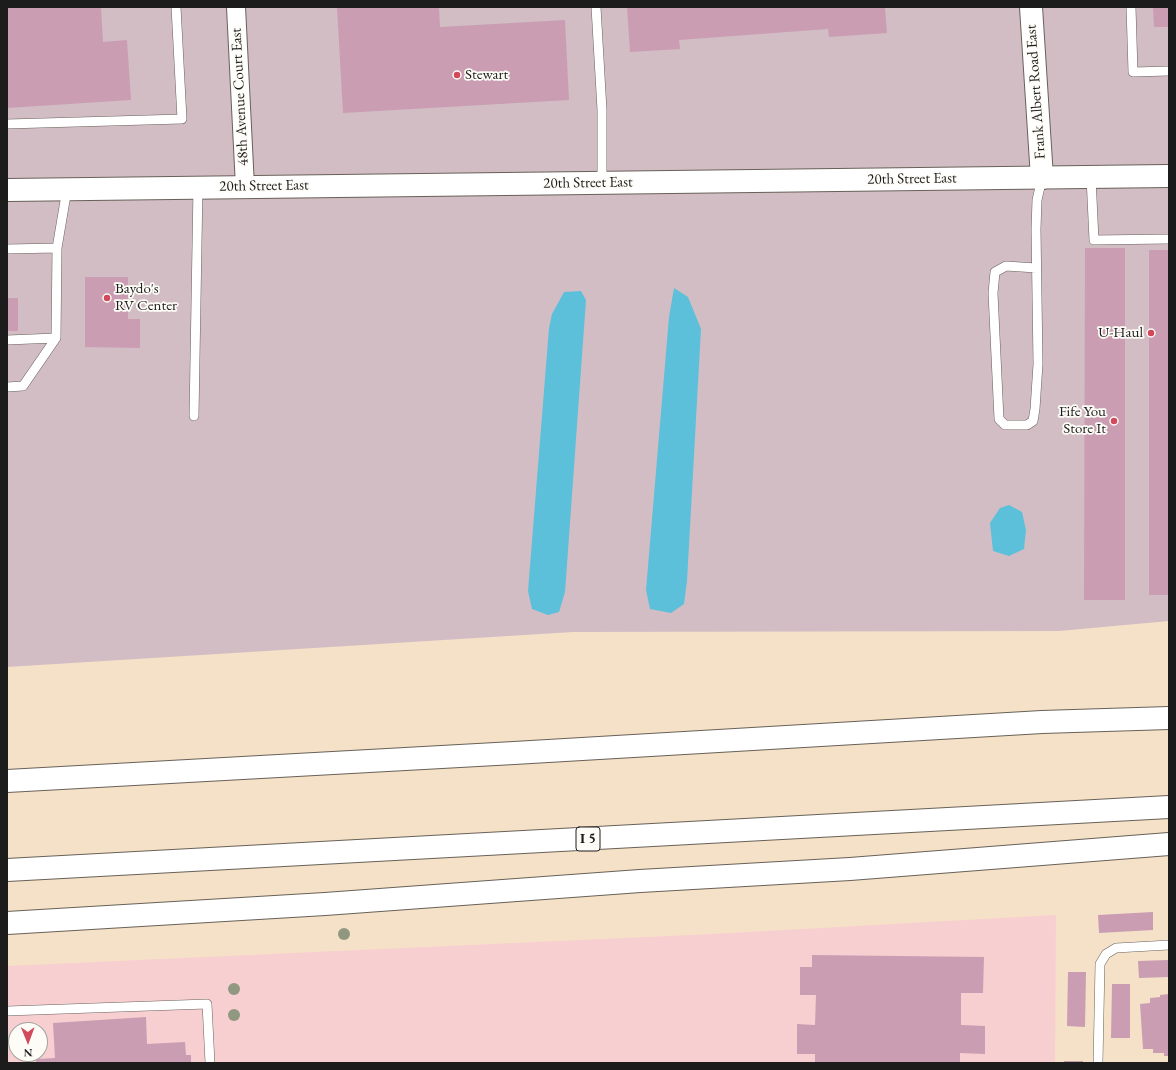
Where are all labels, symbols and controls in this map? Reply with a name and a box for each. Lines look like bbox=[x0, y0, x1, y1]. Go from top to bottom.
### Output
street label: Frank Albert Road East bbox=[1022, 24, 1050, 160]
street label: 48th Avenue Court East bbox=[227, 28, 253, 166]
place label: Stewart bbox=[465, 66, 508, 84]
marker: Stewart bbox=[452, 70, 462, 80]
street label: 20th Street East bbox=[867, 169, 957, 189]
street label: 20th Street East bbox=[543, 173, 633, 193]
street label: 20th Street East bbox=[219, 176, 309, 196]
place label: Baydo's RV Center bbox=[115, 280, 177, 315]
marker: Baydo's RV Center bbox=[102, 293, 112, 303]
place label: U-Haul bbox=[1098, 324, 1143, 342]
marker: U-Haul bbox=[1146, 328, 1156, 338]
place label: Fife You Store It bbox=[1059, 403, 1106, 438]
marker: Fife You Store It bbox=[1109, 416, 1119, 426]
road number: I 5 bbox=[576, 827, 600, 851]
north arrow bbox=[8, 1022, 48, 1062]
text: N bbox=[24, 1046, 33, 1060]

